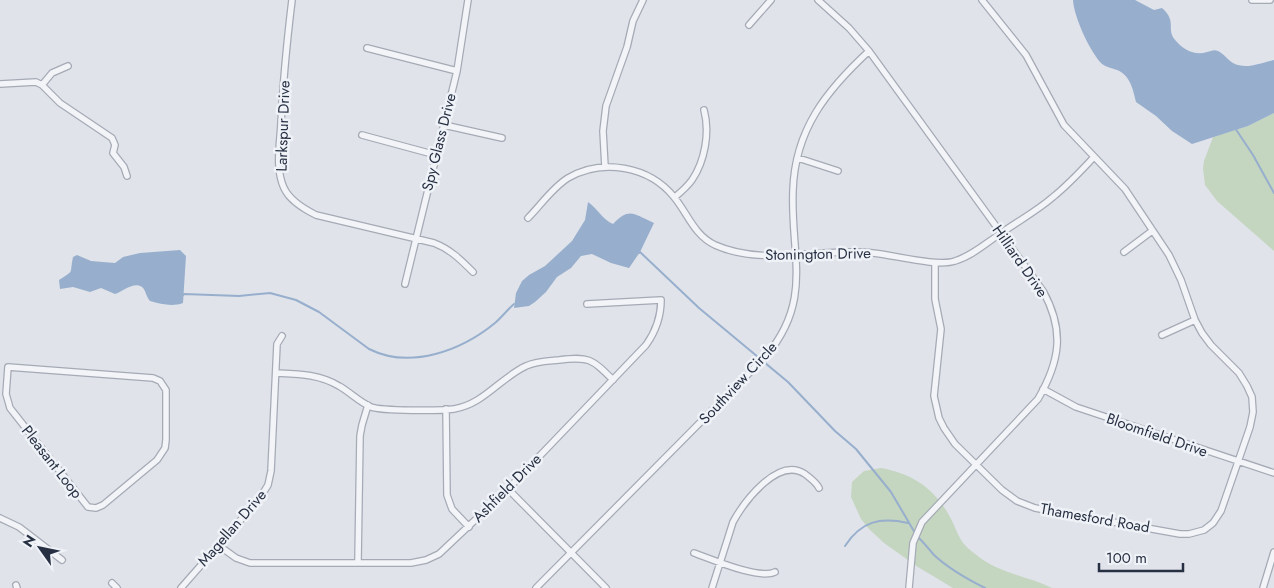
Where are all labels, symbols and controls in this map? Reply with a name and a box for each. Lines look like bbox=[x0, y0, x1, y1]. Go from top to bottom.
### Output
street label: Larkspur Drive bbox=[270, 80, 296, 172]
street label: Spy Glass Drive bbox=[416, 91, 462, 193]
street label: Hilliard Drive bbox=[987, 220, 1053, 302]
street label: Stonington Drive bbox=[765, 242, 871, 266]
street label: Southview Circle bbox=[694, 337, 782, 429]
street label: Bloomfield Drive bbox=[1103, 407, 1211, 463]
street label: Pleasant Loop bbox=[16, 421, 88, 504]
street label: Ashfield Drive bbox=[468, 448, 547, 527]
street label: Magellan Drive bbox=[192, 485, 272, 571]
street label: Thamesford Road bbox=[1039, 498, 1151, 538]
north arrow bbox=[15, 523, 65, 573]
text: N bbox=[18, 531, 41, 551]
scale bar bbox=[1099, 540, 1183, 572]
text: 100 m bbox=[1106, 547, 1147, 569]

